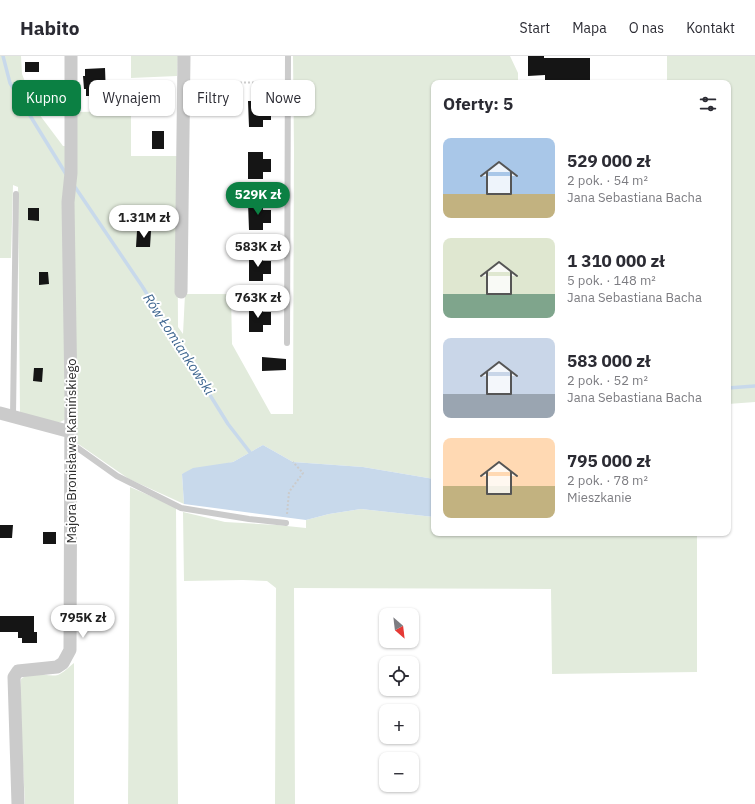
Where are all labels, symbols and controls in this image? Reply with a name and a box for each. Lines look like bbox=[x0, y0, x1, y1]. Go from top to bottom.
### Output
text: Habito bbox=[20, 16, 79, 40]
text: Start bbox=[520, 19, 550, 37]
text: Mapa bbox=[572, 19, 607, 37]
text: O nas bbox=[629, 19, 664, 37]
text: Kontakt bbox=[686, 19, 735, 37]
chip: Kupno bbox=[12, 80, 81, 116]
chip: Wynajem bbox=[89, 80, 175, 116]
chip: Filtry bbox=[183, 80, 243, 116]
chip: Nowe bbox=[251, 80, 315, 116]
text: Oferty: 5 bbox=[443, 93, 513, 115]
icon: filters bbox=[697, 93, 719, 115]
text: 529 000 zł bbox=[567, 150, 650, 172]
icon: home bbox=[475, 154, 523, 202]
text: 2 pok. · 54 m² bbox=[567, 172, 648, 189]
pin: 529K zł bbox=[221, 182, 295, 216]
text: 529K zł bbox=[235, 186, 281, 203]
text: Jana Sebastiana Bacha bbox=[567, 189, 702, 206]
pin: 1.31M zł bbox=[103, 205, 185, 239]
text: 1.31M zł bbox=[118, 209, 170, 226]
pin: 583K zł bbox=[221, 234, 295, 268]
text: 583K zł bbox=[235, 238, 281, 255]
text: 1 310 000 zł bbox=[567, 250, 665, 272]
icon: home bbox=[475, 254, 523, 302]
text: 5 pok. · 148 m² bbox=[567, 272, 656, 289]
pin: 763K zł bbox=[221, 285, 295, 319]
text: 763K zł bbox=[235, 289, 281, 306]
text: Jana Sebastiana Bacha bbox=[567, 289, 702, 306]
water label: Rów Łomiankowski bbox=[139, 290, 219, 398]
text: 583 000 zł bbox=[567, 350, 650, 372]
icon: home bbox=[475, 354, 523, 402]
street label: Majora Bronisława Kamińskiego bbox=[63, 358, 80, 544]
text: 2 pok. · 52 m² bbox=[567, 372, 648, 389]
text: Jana Sebastiana Bacha bbox=[567, 389, 702, 406]
text: 795 000 zł bbox=[567, 450, 650, 472]
icon: home bbox=[475, 454, 523, 502]
text: 2 pok. · 78 m² bbox=[567, 472, 648, 489]
text: Mieszkanie bbox=[567, 489, 632, 506]
pin: 795K zł bbox=[46, 605, 120, 639]
north arrow bbox=[379, 608, 419, 648]
map controls bbox=[379, 608, 419, 792]
text: 795K zł bbox=[60, 609, 106, 626]
button: locate bbox=[379, 656, 419, 696]
button: + bbox=[379, 704, 419, 744]
button: − bbox=[379, 752, 419, 792]

